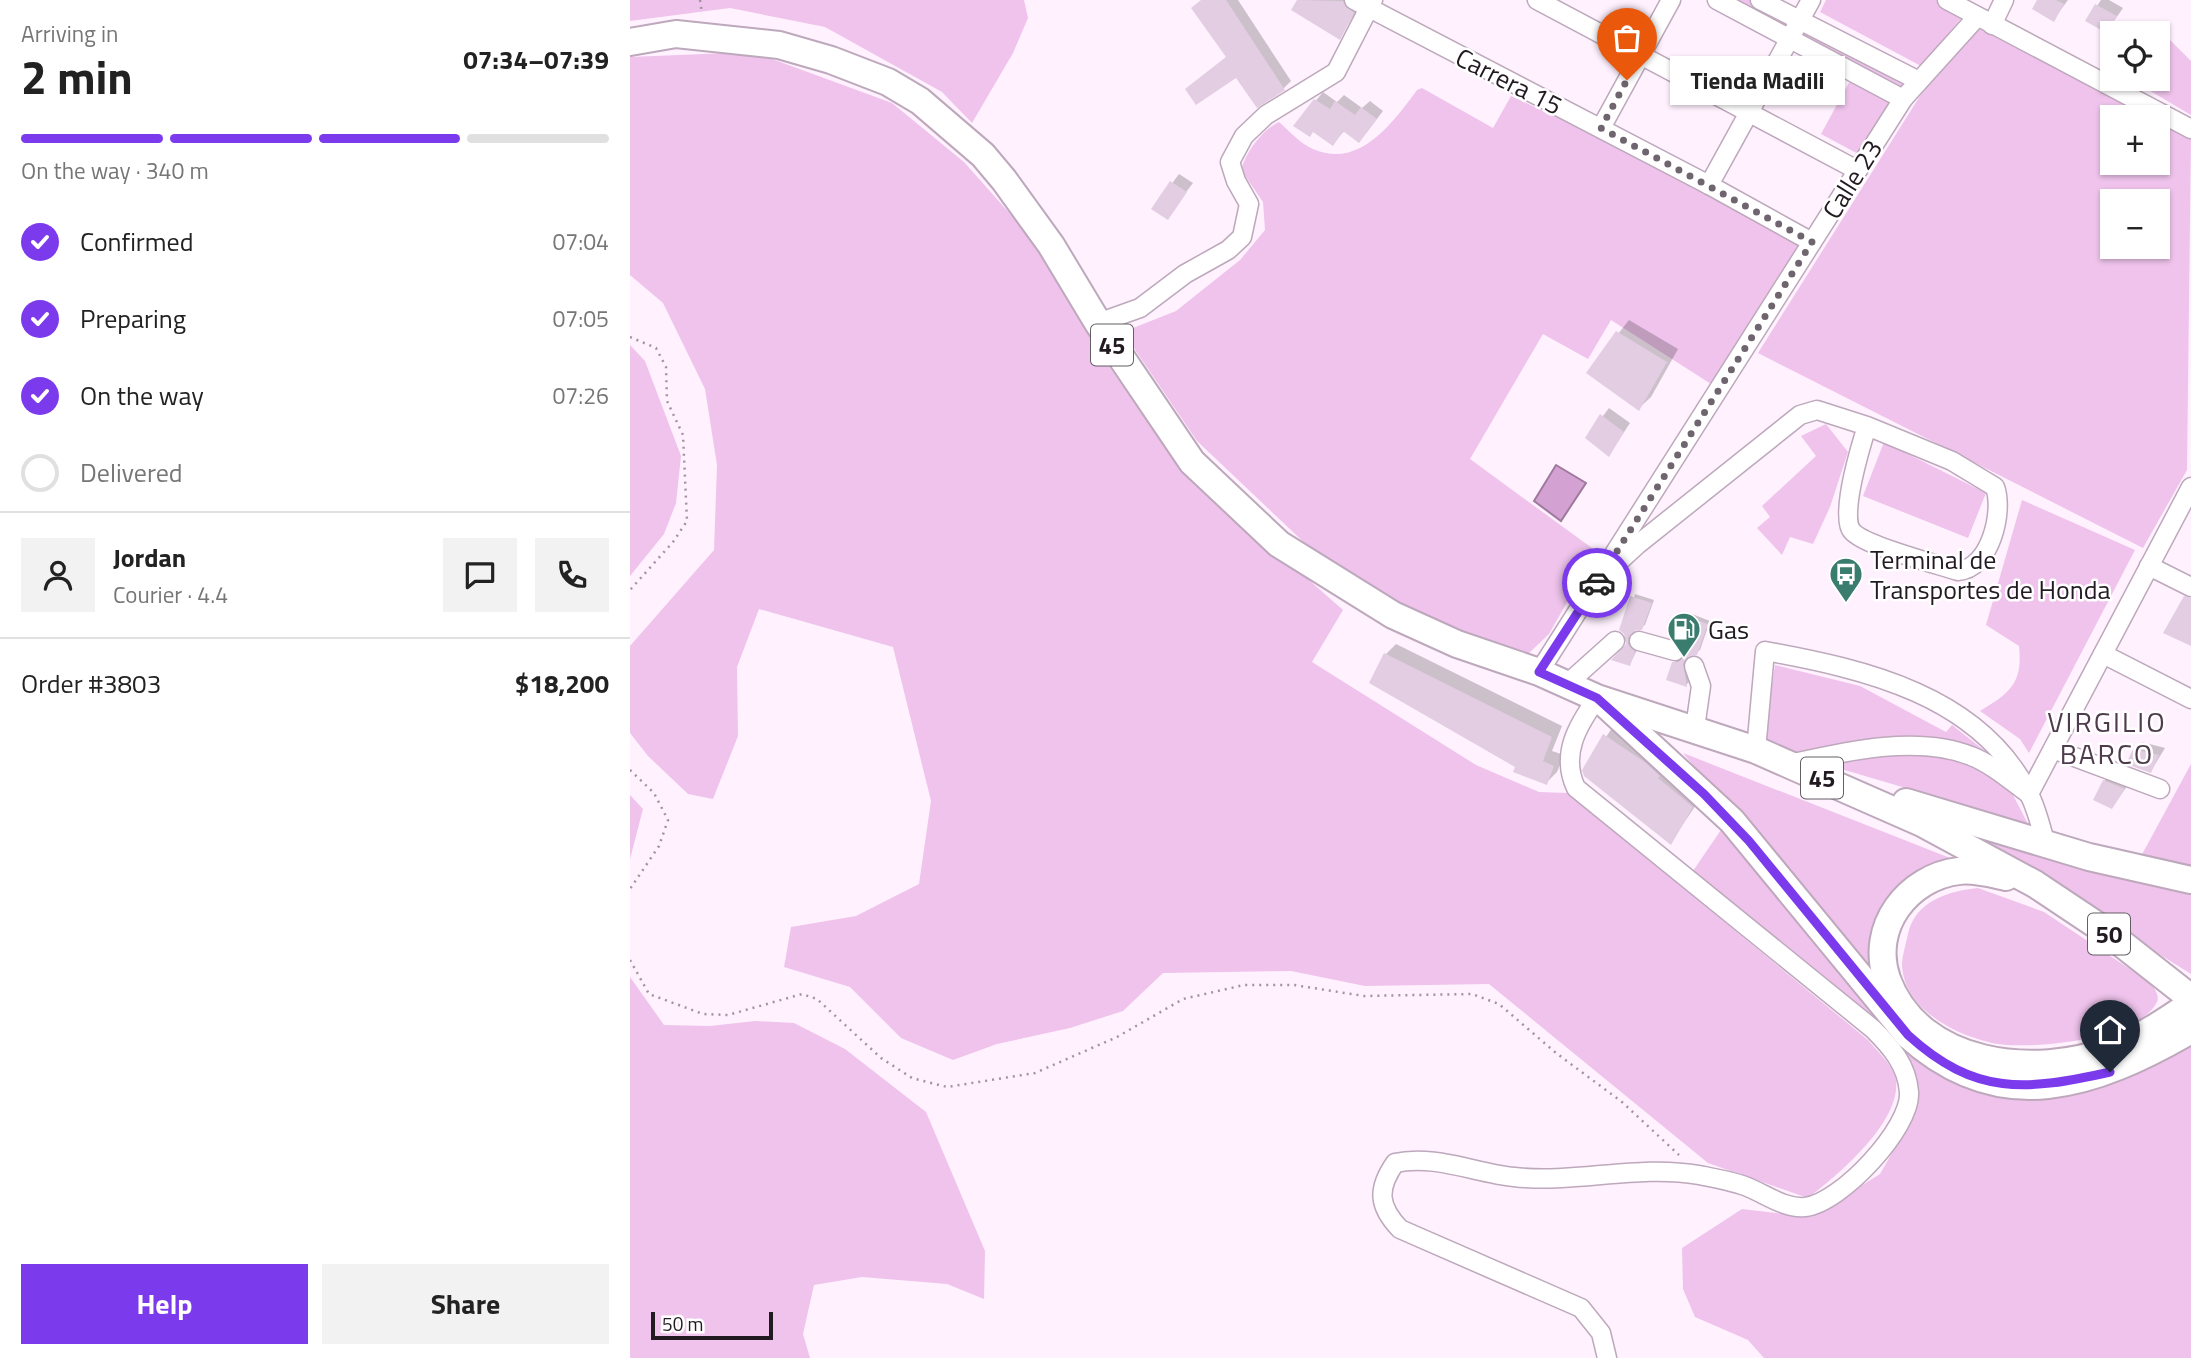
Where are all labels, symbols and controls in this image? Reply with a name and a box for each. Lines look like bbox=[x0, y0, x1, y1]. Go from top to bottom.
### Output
pin bbox=[1597, 8, 1657, 80]
text: Arriving in bbox=[21, 16, 118, 51]
icon: bag bbox=[1608, 19, 1646, 57]
map controls bbox=[2100, 21, 2170, 259]
button: locate bbox=[2100, 21, 2170, 91]
street label: Carrera 15 bbox=[1449, 38, 1569, 124]
text: 07:34–07:39 bbox=[463, 40, 609, 79]
text: 2 min bbox=[21, 42, 133, 112]
callout: Tienda Madili bbox=[1669, 56, 1844, 104]
text: Tienda Madili bbox=[1690, 63, 1825, 98]
button: + bbox=[2100, 105, 2170, 175]
street label: Calle 23 bbox=[1812, 132, 1892, 226]
text: On the way · 340 m bbox=[21, 153, 209, 188]
button: − bbox=[2100, 189, 2170, 259]
text: Confirmed bbox=[80, 222, 194, 261]
icon: check bbox=[21, 223, 59, 261]
text: 07:04 bbox=[552, 224, 609, 259]
text: Preparing bbox=[80, 299, 186, 338]
icon: check bbox=[21, 300, 59, 338]
text: 07:05 bbox=[552, 301, 609, 336]
road number: 45 bbox=[1091, 324, 1133, 366]
text: On the way bbox=[80, 376, 204, 415]
icon: check bbox=[21, 377, 59, 415]
text: 07:26 bbox=[552, 378, 609, 413]
text: Delivered bbox=[80, 453, 183, 492]
button: person bbox=[21, 538, 95, 612]
text: Jordan bbox=[113, 538, 186, 577]
button: chat bbox=[443, 538, 517, 612]
button: phone bbox=[535, 538, 609, 612]
place label: Terminal de Transportes de Honda bbox=[1870, 540, 2111, 609]
courier bbox=[1562, 548, 1632, 618]
bus stop icon: Terminal de Transportes de Honda bbox=[1827, 555, 1865, 604]
icon: car bbox=[1578, 564, 1616, 602]
text: Courier · 4.4 bbox=[113, 577, 228, 612]
fuel station icon: Gas bbox=[1665, 610, 1703, 659]
place label: Gas bbox=[1708, 610, 1749, 649]
text: Order #3803 bbox=[21, 664, 161, 703]
text: $18,200 bbox=[515, 664, 609, 703]
district label: VIRGILIO BARCO bbox=[2047, 700, 2167, 775]
road number: 45 bbox=[1801, 758, 1843, 798]
road number: 50 bbox=[2088, 914, 2130, 954]
pin bbox=[2080, 1000, 2140, 1072]
icon: home bbox=[2091, 1011, 2129, 1049]
button: Help bbox=[21, 1264, 308, 1344]
button: Share bbox=[322, 1264, 609, 1344]
scale bar bbox=[651, 1309, 774, 1341]
text: 50 m bbox=[662, 1309, 703, 1338]

